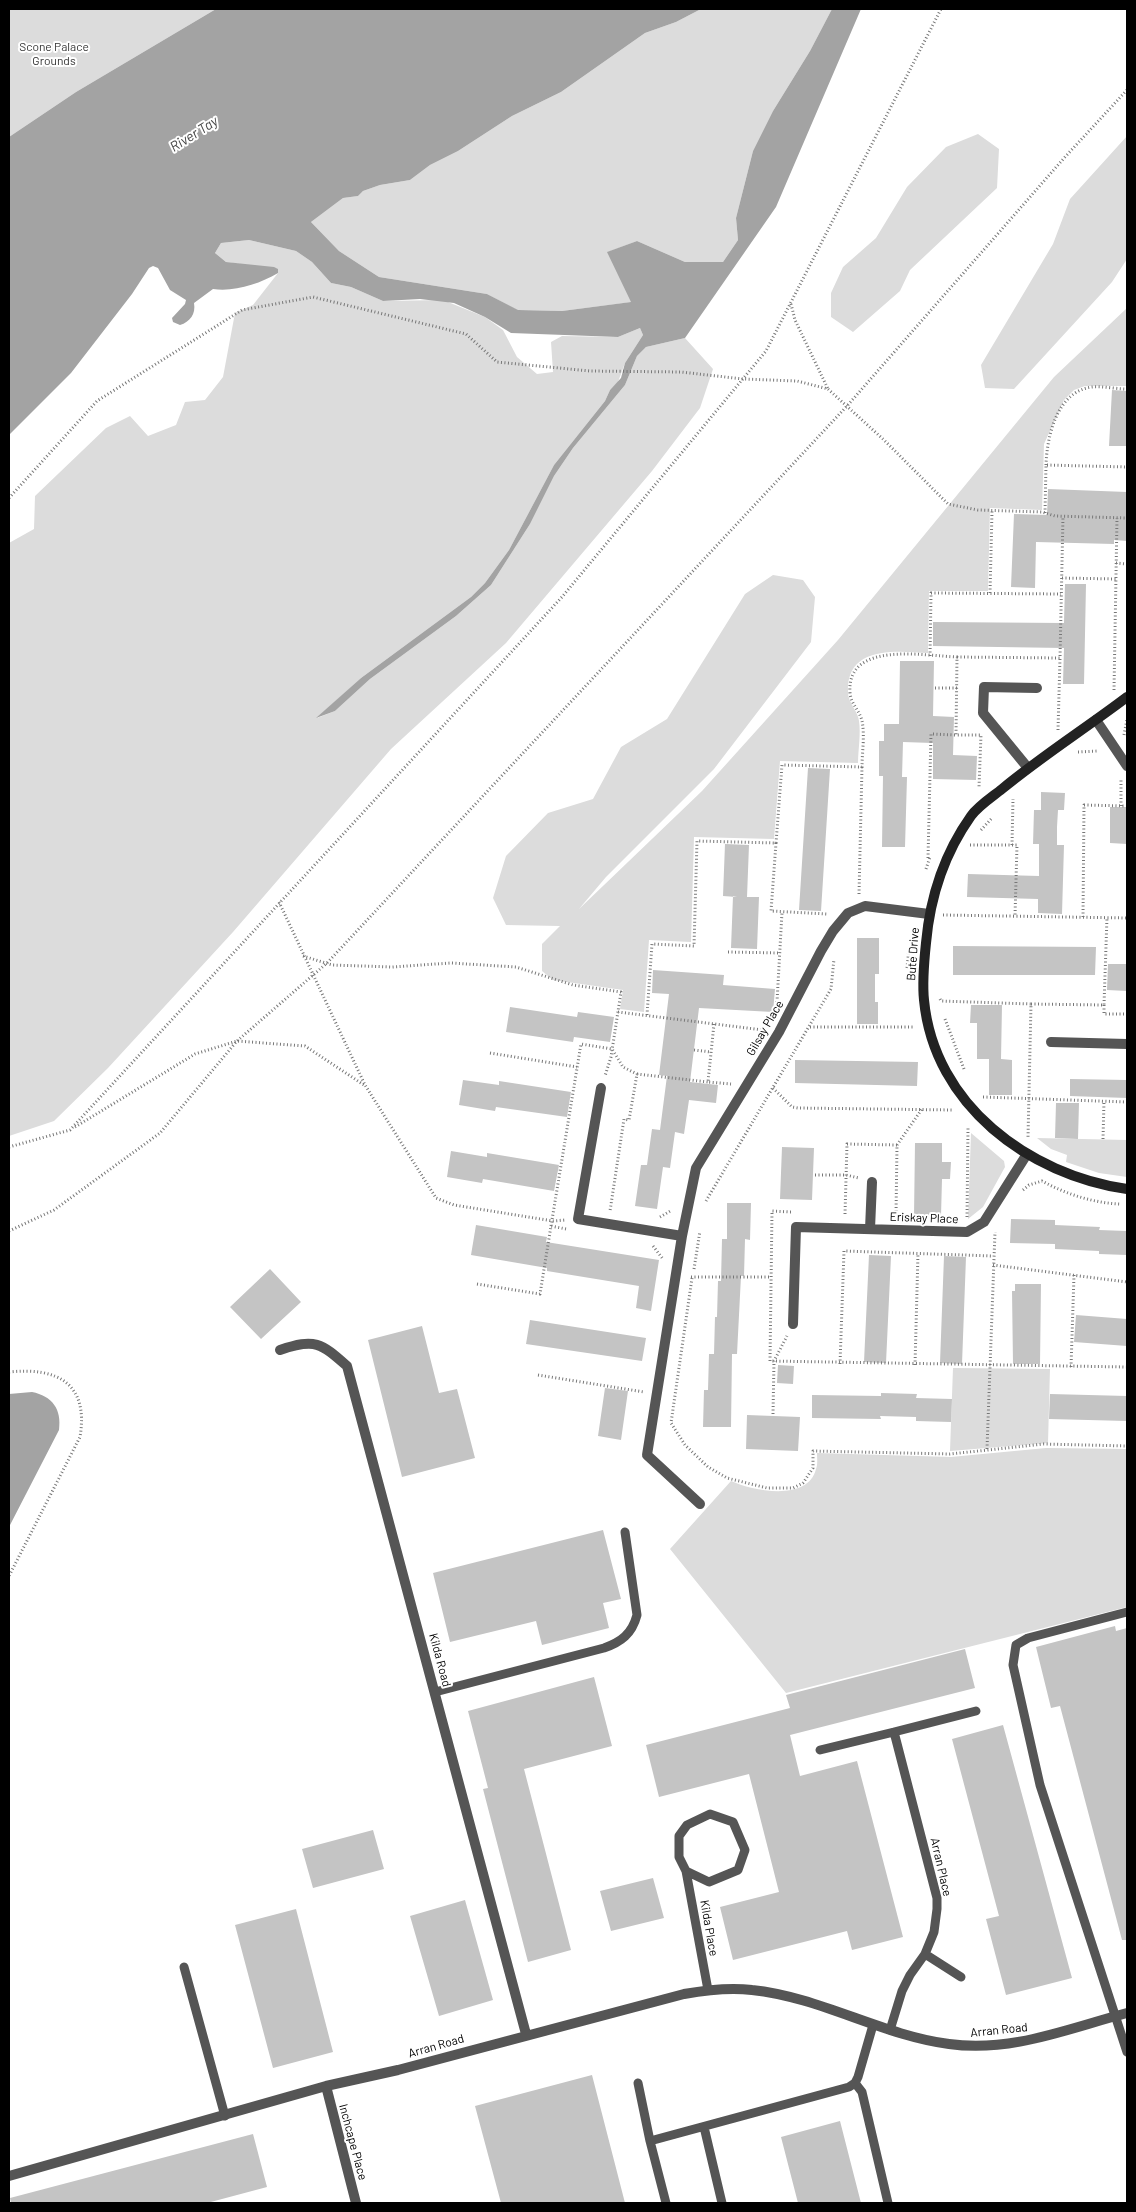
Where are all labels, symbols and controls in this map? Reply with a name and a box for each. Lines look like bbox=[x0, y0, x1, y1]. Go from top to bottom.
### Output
park label: Scone Palace Grounds bbox=[19, 40, 89, 68]
water label: River Tay bbox=[167, 113, 221, 155]
street label: Bute Drive bbox=[904, 927, 922, 981]
street label: Gilsay Place bbox=[743, 998, 787, 1058]
street label: Eriskay Place bbox=[889, 1210, 959, 1226]
street label: Kilda Road bbox=[426, 1632, 454, 1688]
street label: Arran Place bbox=[927, 1836, 955, 1898]
street label: Kilda Place bbox=[697, 1899, 721, 1957]
street label: Arran Road bbox=[970, 2020, 1028, 2040]
street label: Arran Road bbox=[406, 2031, 466, 2061]
street label: Inchcape Place bbox=[336, 2102, 370, 2182]

